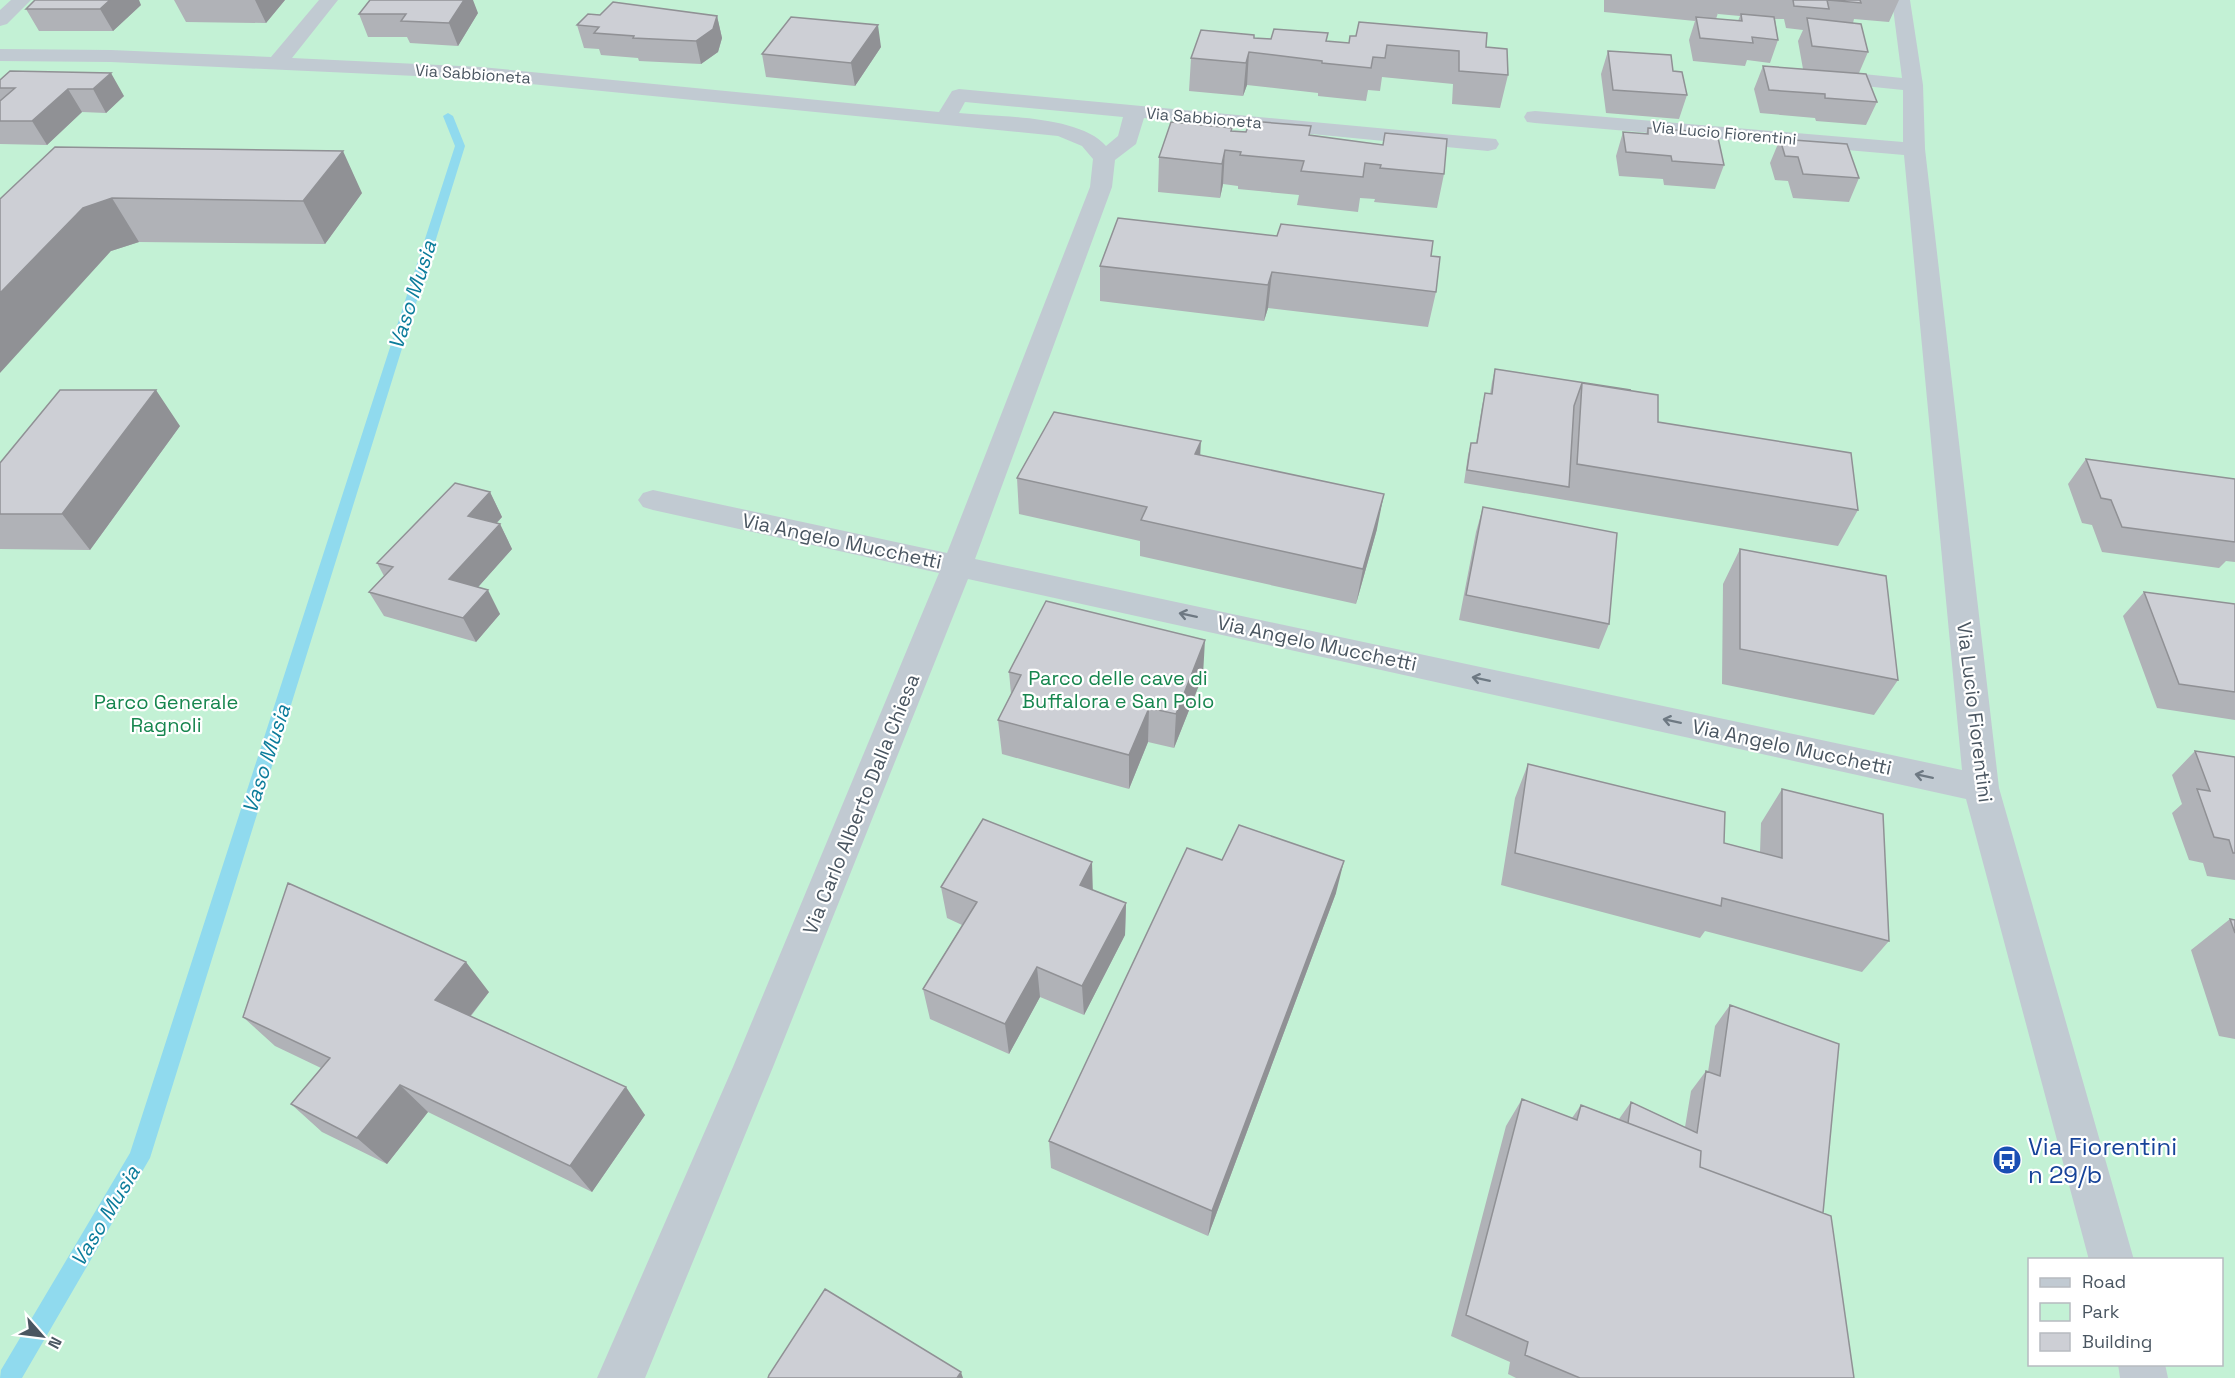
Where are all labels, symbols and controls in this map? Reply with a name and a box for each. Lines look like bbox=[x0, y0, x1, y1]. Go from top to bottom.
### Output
street label: Via Sabbioneta bbox=[414, 59, 532, 89]
street label: Via Sabbioneta bbox=[1145, 102, 1263, 134]
street label: Via Lucio Fiorentini bbox=[1651, 116, 1797, 150]
water label: Vaso Musia bbox=[382, 236, 443, 353]
street label: Via Angelo Mucchetti bbox=[740, 507, 944, 575]
one-way arrow bbox=[1179, 609, 1198, 621]
street label: Via Angelo Mucchetti bbox=[1215, 609, 1419, 677]
street label: Via Lucio Fiorentini bbox=[1951, 620, 1999, 804]
park label: Parco delle cave di Buffalora e San Polo bbox=[1022, 665, 1214, 714]
street label: Via Carlo Alberto Dalla Chiesa bbox=[797, 670, 925, 938]
one-way arrow bbox=[1472, 673, 1491, 685]
park label: Parco Generale Ragnoli bbox=[94, 689, 238, 738]
water label: Vaso Musia bbox=[236, 700, 297, 817]
street label: Via Angelo Mucchetti bbox=[1690, 713, 1894, 781]
one-way arrow bbox=[1663, 715, 1682, 726]
one-way arrow bbox=[1915, 770, 1934, 781]
place label: Via Fiorentini n 29/b bbox=[2028, 1131, 2177, 1190]
bus stop icon: Via Fiorentini n 29/b bbox=[1991, 1144, 2023, 1176]
water label: Vaso Musia bbox=[64, 1160, 146, 1271]
legend bbox=[2028, 1258, 2223, 1366]
text: Road bbox=[2082, 1270, 2126, 1293]
text: Park bbox=[2082, 1300, 2120, 1323]
north arrow bbox=[12, 1306, 72, 1366]
text: Building bbox=[2082, 1330, 2152, 1353]
text: N bbox=[43, 1333, 67, 1352]

